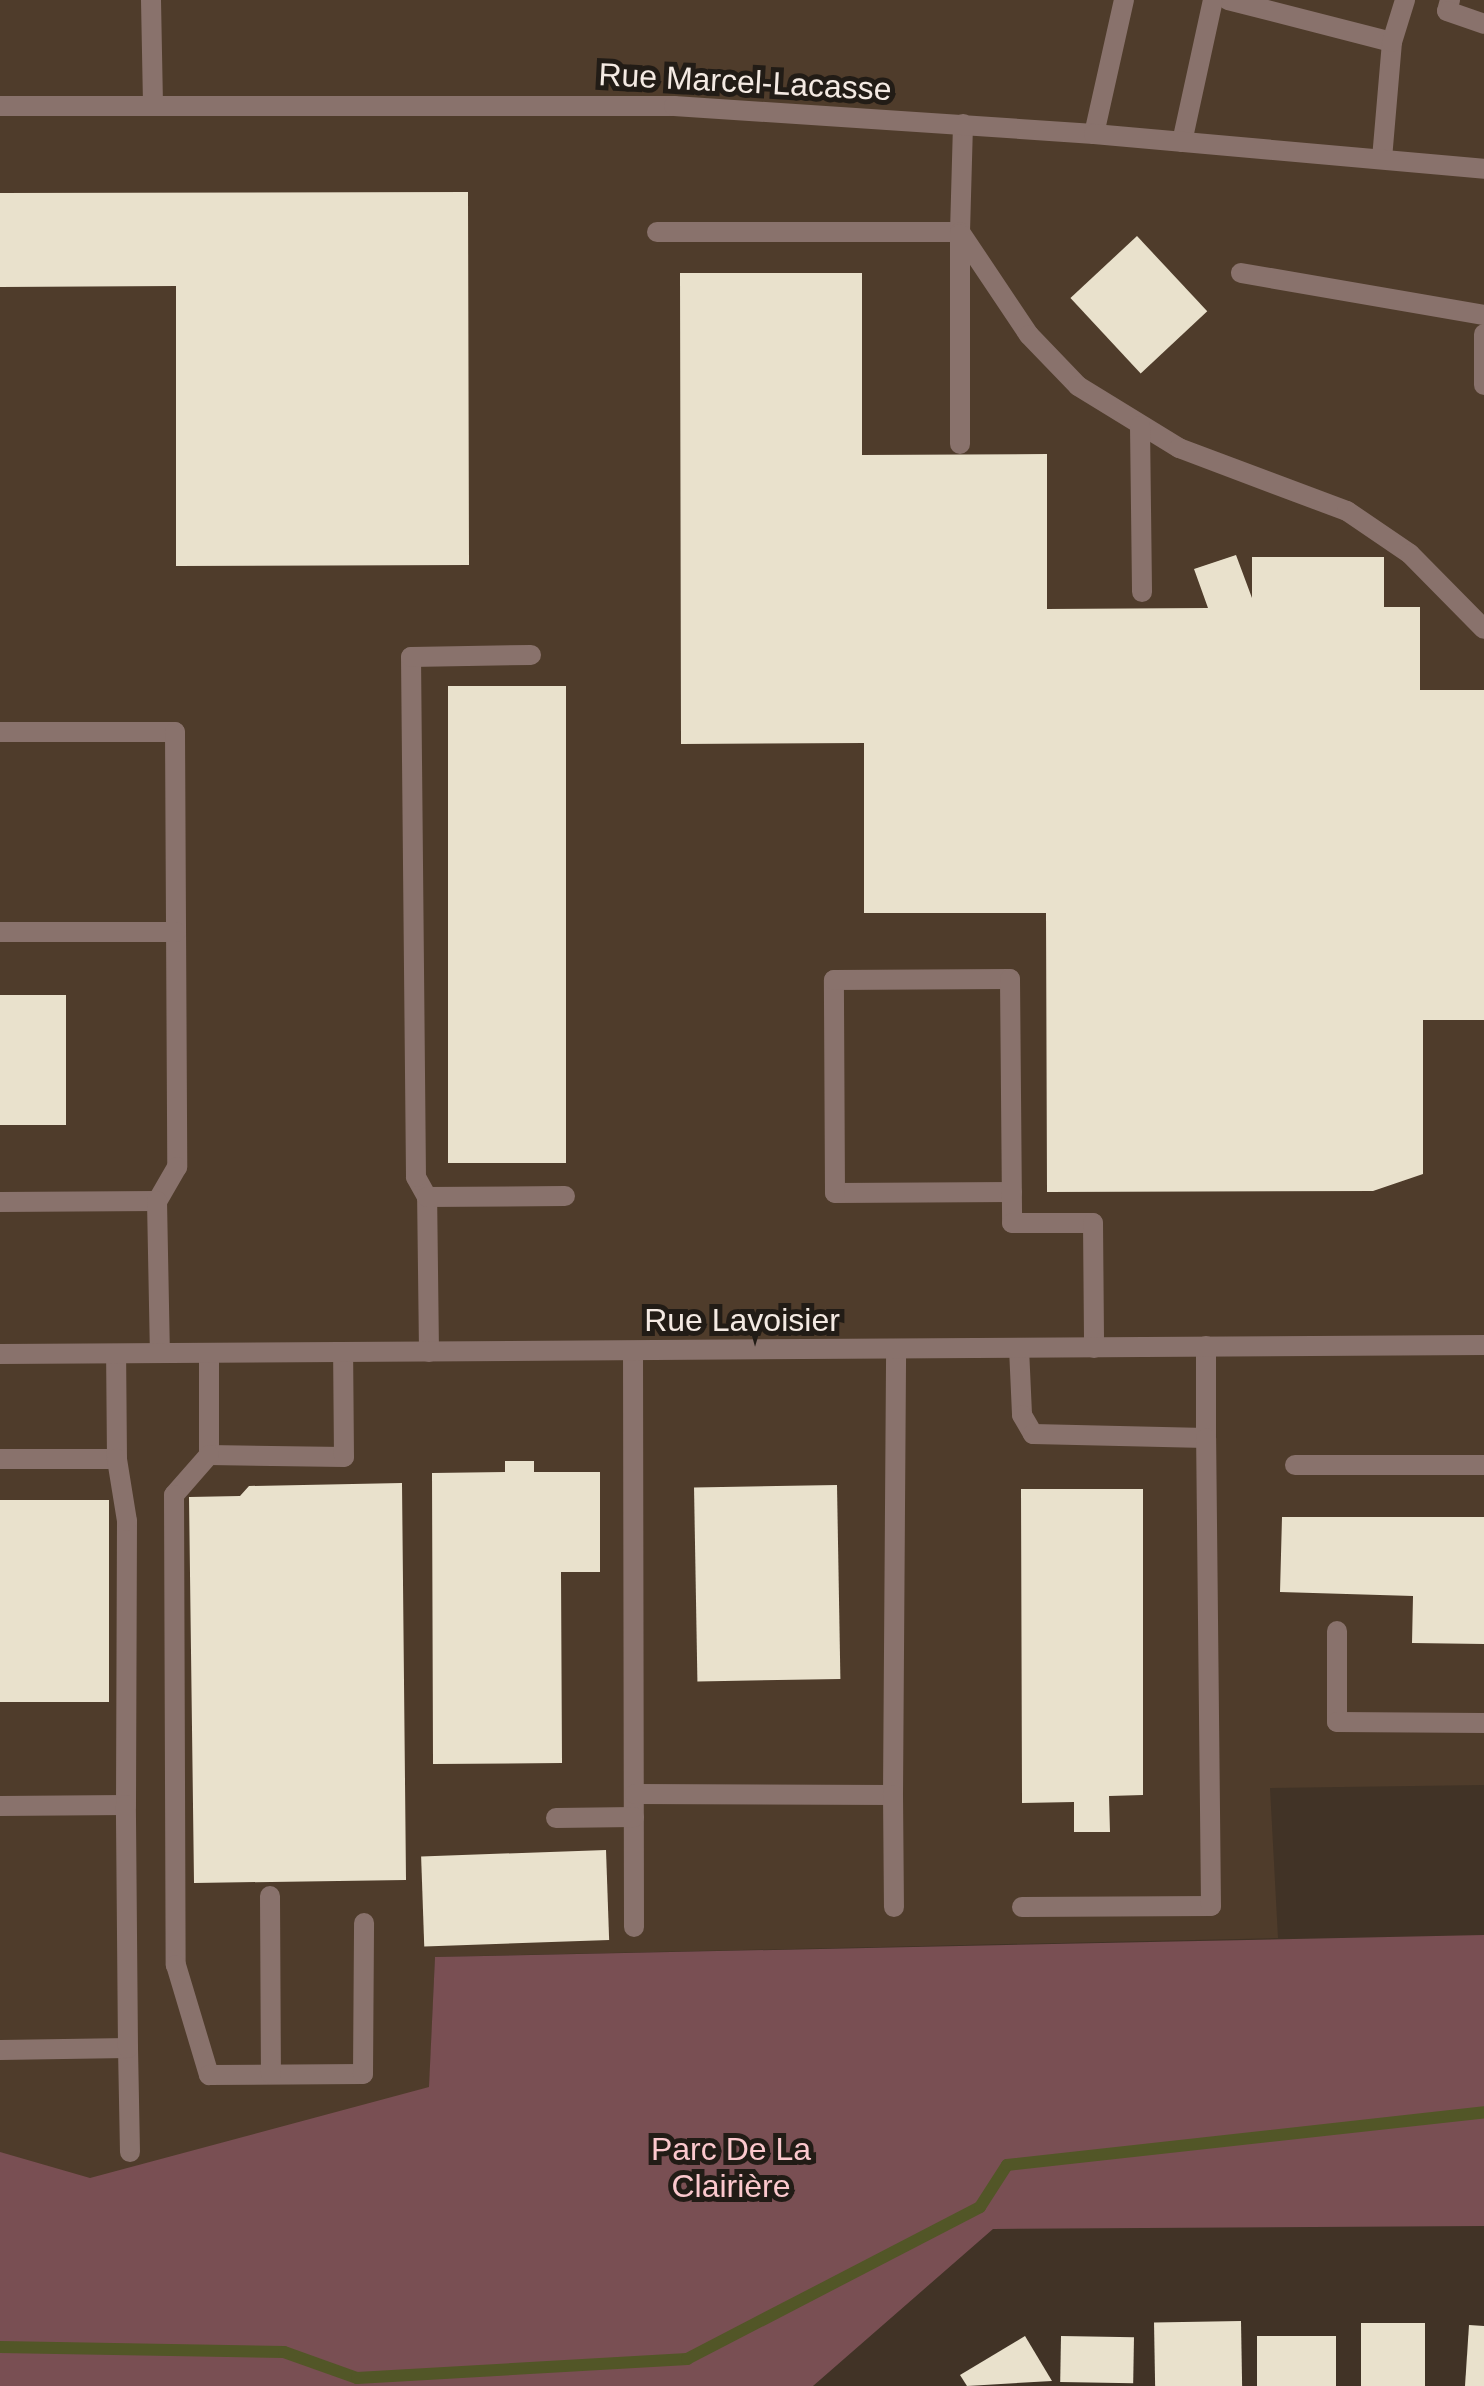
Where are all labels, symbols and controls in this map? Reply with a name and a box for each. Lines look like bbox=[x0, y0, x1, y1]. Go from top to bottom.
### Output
street label: Rue Marcel-Lacasse bbox=[597, 55, 893, 109]
street label: Rue Lavoisier bbox=[644, 1301, 840, 1339]
park label: Parc De La Clairière bbox=[651, 2131, 811, 2206]

